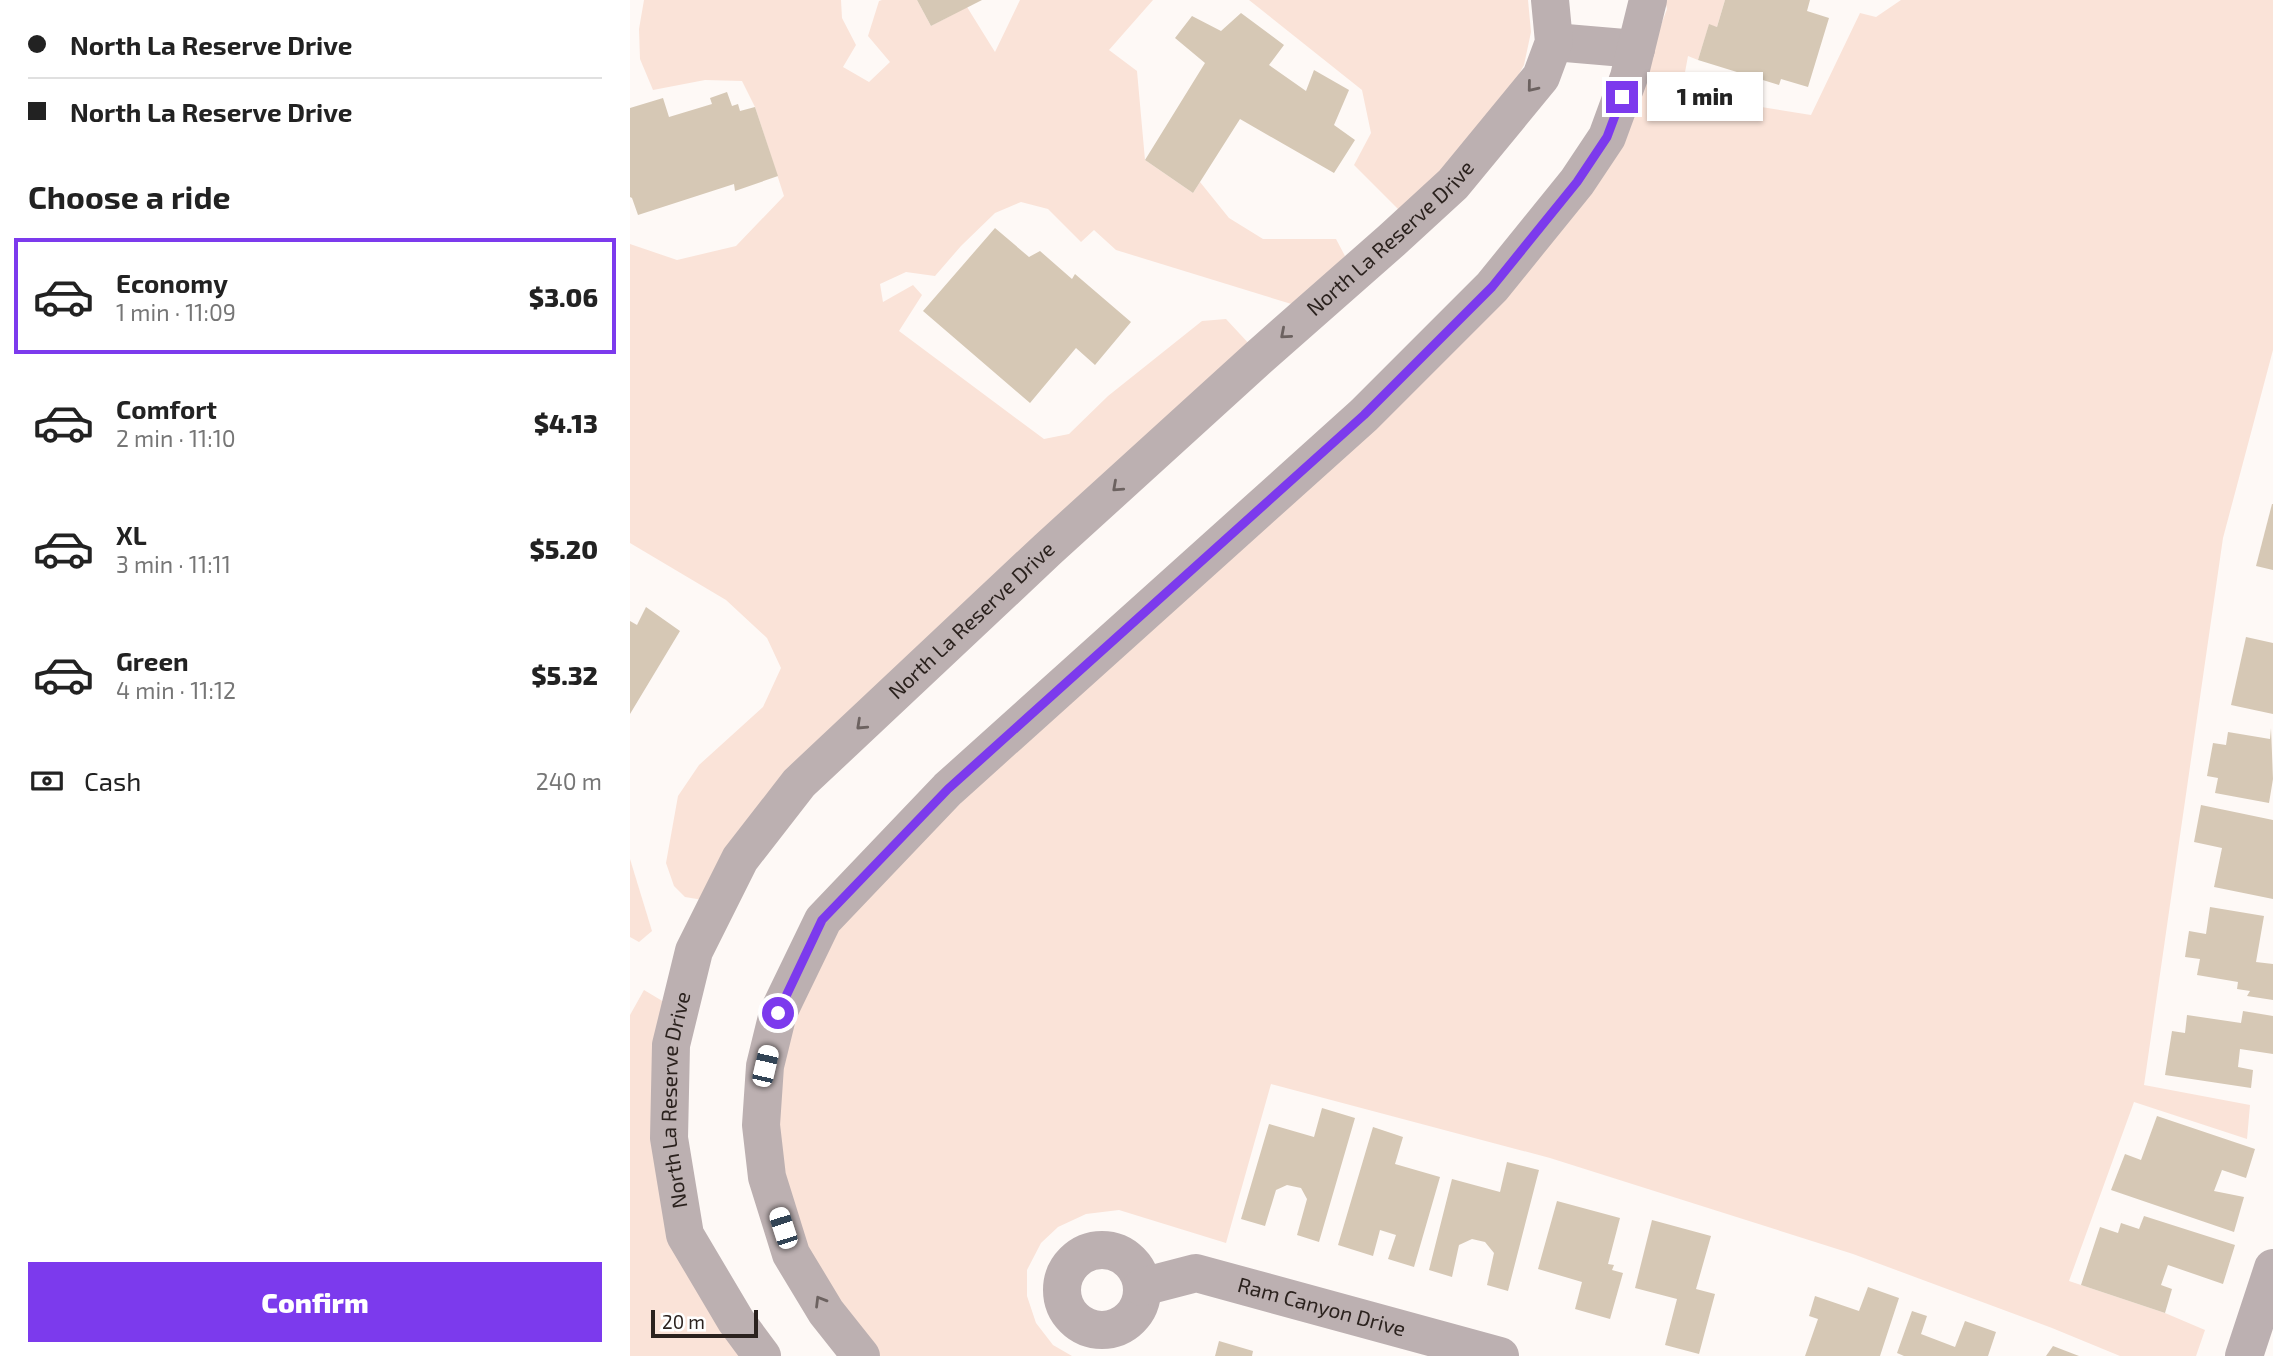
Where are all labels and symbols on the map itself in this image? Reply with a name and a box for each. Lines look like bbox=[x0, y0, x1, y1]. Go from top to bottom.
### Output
callout: 1 min bbox=[1646, 72, 1762, 122]
one-way arrow bbox=[1528, 79, 1540, 92]
route end bbox=[1606, 81, 1638, 113]
street label: North La Reserve Drive bbox=[1301, 155, 1478, 320]
one-way arrow bbox=[1280, 326, 1293, 338]
one-way arrow bbox=[1112, 478, 1125, 491]
street label: North La Reserve Drive bbox=[883, 536, 1059, 703]
one-way arrow bbox=[856, 717, 869, 730]
street label: North La Reserve Drive bbox=[655, 989, 695, 1210]
route start bbox=[762, 997, 794, 1029]
car bbox=[751, 1043, 780, 1089]
car bbox=[767, 1205, 800, 1251]
street label: Ram Canyon Drive bbox=[1235, 1271, 1409, 1341]
one-way arrow bbox=[815, 1296, 828, 1309]
scale bar bbox=[651, 1307, 758, 1339]

